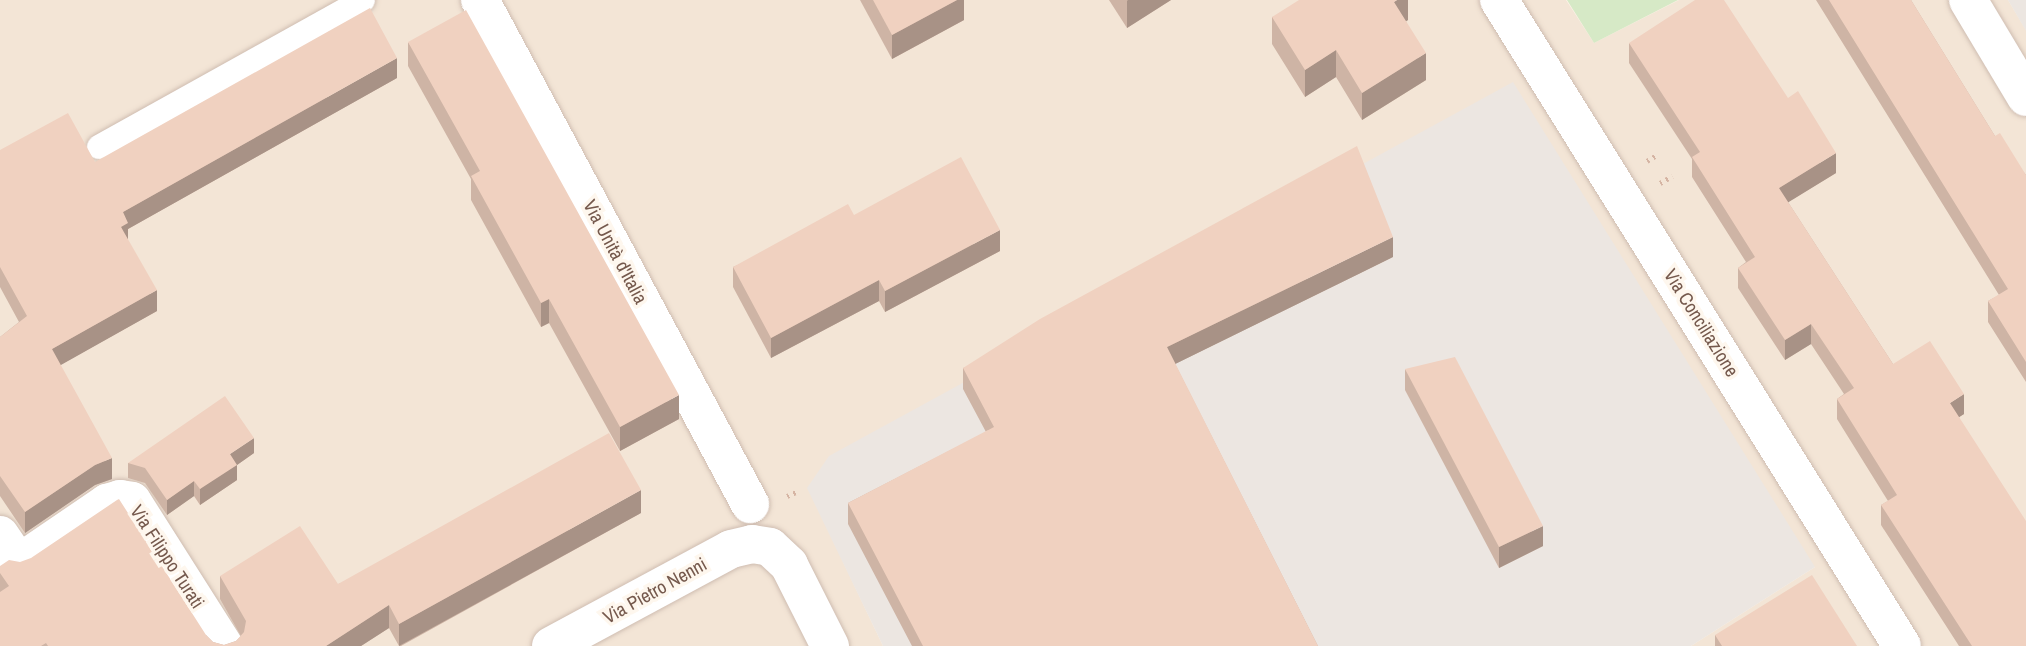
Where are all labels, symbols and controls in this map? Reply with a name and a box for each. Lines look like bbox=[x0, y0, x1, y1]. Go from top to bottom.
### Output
street label: Via Unità d'Italia bbox=[578, 196, 652, 308]
street label: Via Conciliazione bbox=[1659, 265, 1743, 381]
street label: Via Filippo Turati bbox=[125, 501, 209, 613]
street label: Via Pietro Nenni bbox=[599, 553, 711, 629]

